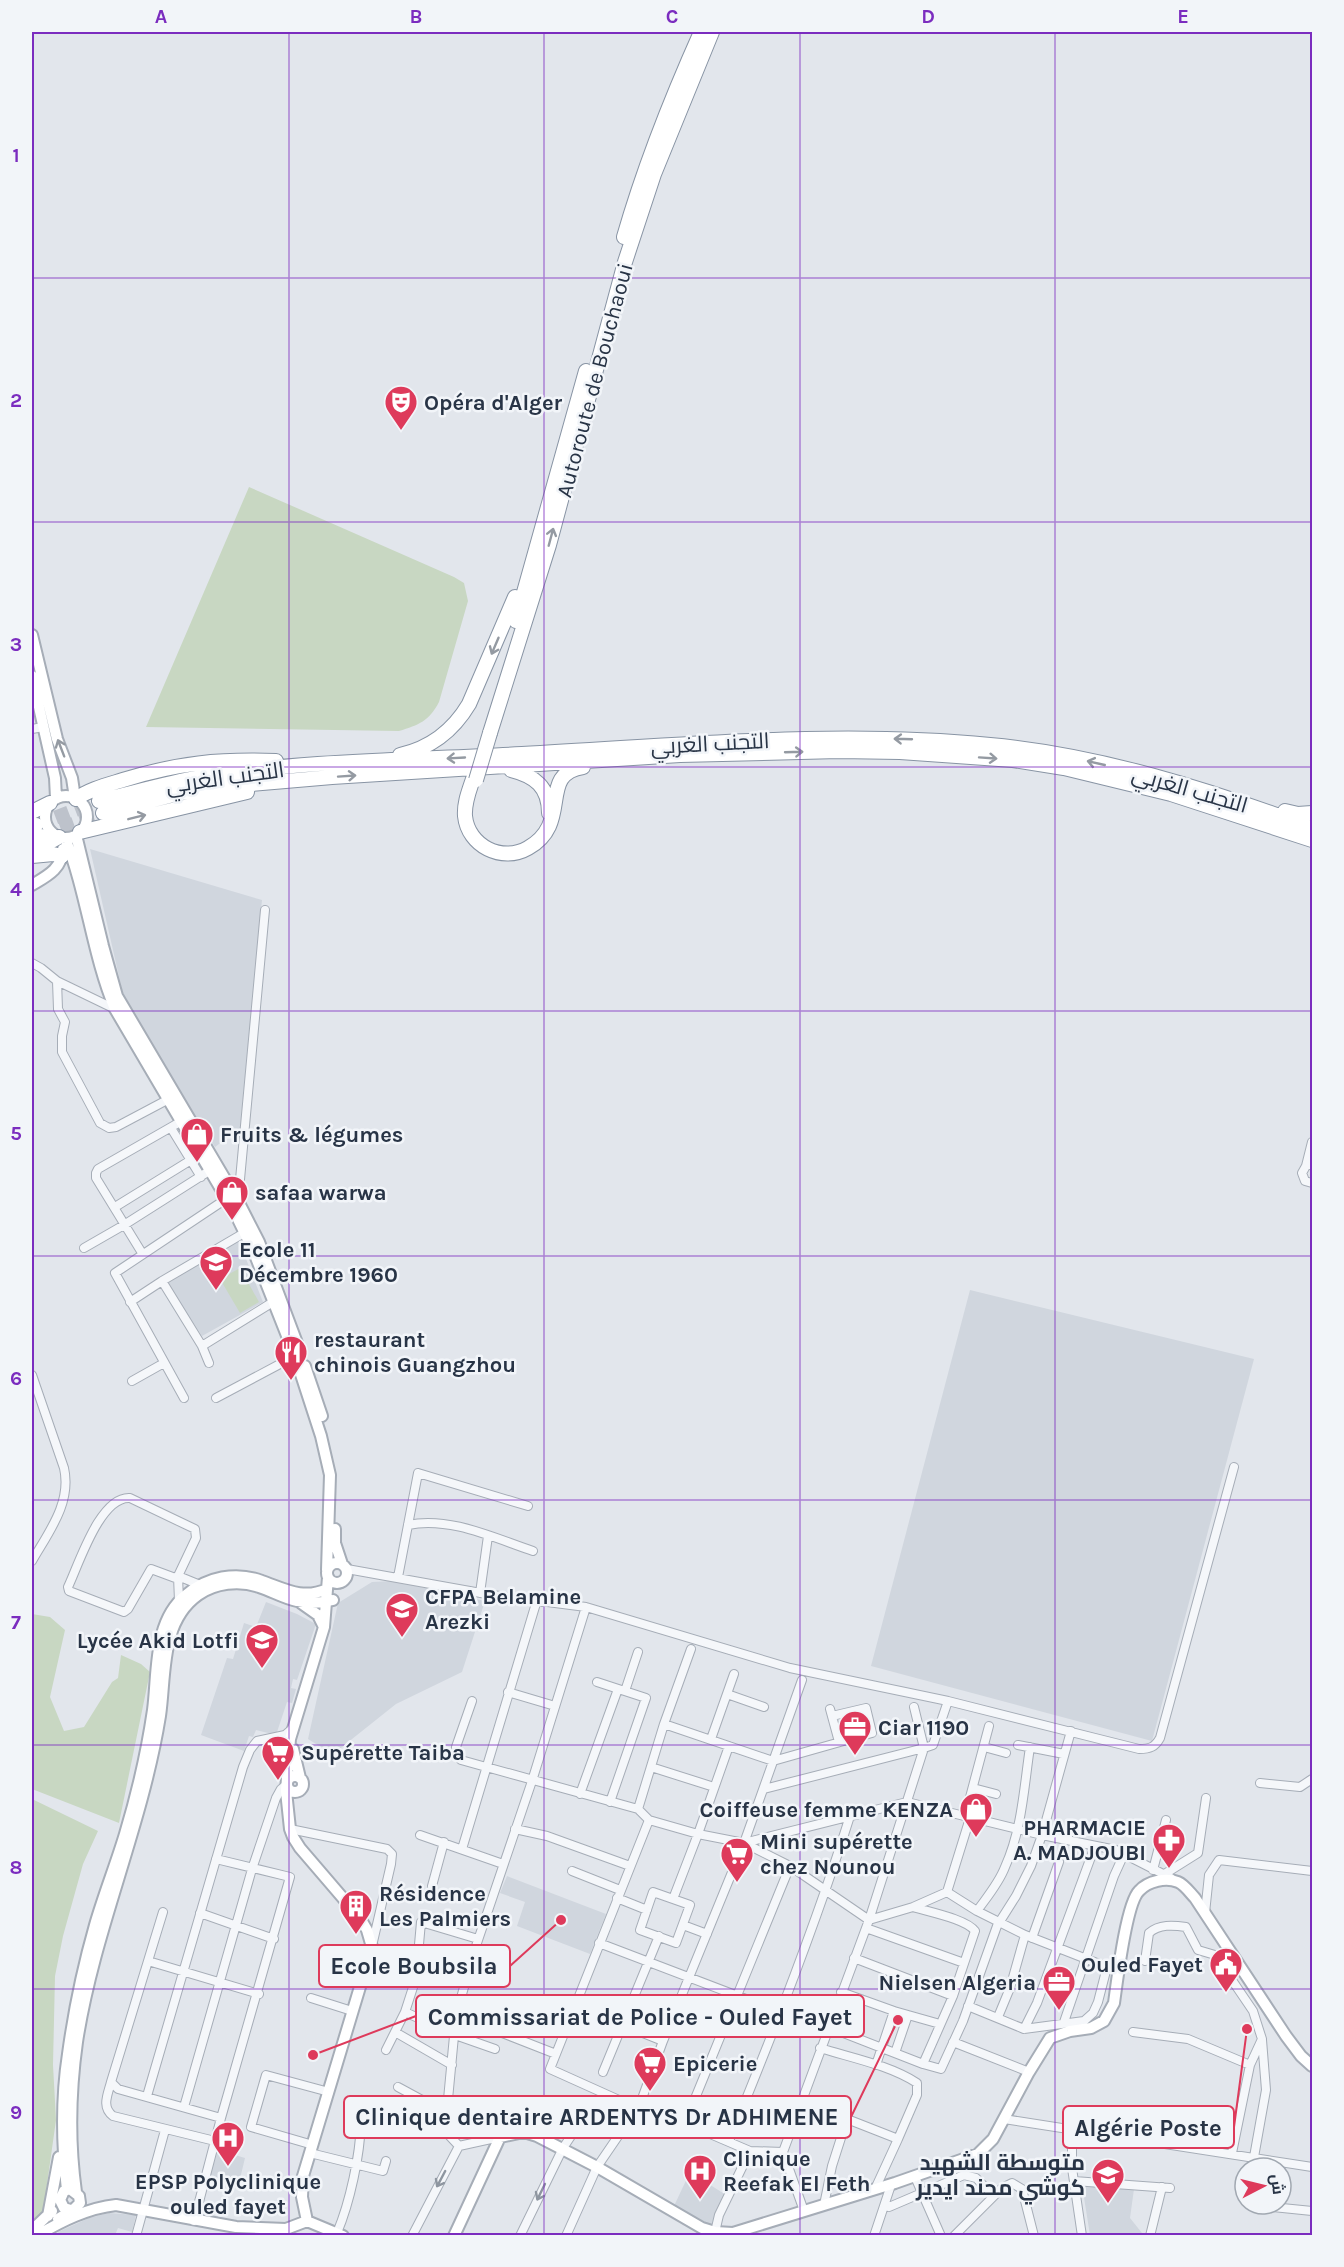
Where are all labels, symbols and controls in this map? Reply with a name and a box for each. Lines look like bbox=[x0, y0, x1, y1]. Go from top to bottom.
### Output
text: A bbox=[155, 5, 168, 28]
text: B bbox=[410, 5, 422, 28]
text: C bbox=[666, 5, 678, 28]
text: D bbox=[921, 5, 935, 28]
text: E bbox=[1177, 5, 1189, 28]
text: 1 bbox=[12, 144, 20, 167]
street label: Autoroute de Bouchaoui bbox=[551, 260, 639, 500]
theatre icon: Opéra d'Alger bbox=[383, 384, 419, 431]
text: 2 bbox=[10, 389, 22, 412]
place label: Opéra d'Alger bbox=[424, 390, 563, 416]
one-way arrow bbox=[546, 528, 557, 547]
text: 3 bbox=[10, 633, 22, 656]
one-way arrow bbox=[489, 636, 500, 655]
street label: التجنب الغربي bbox=[650, 728, 770, 763]
one-way arrow bbox=[893, 734, 913, 745]
one-way arrow bbox=[55, 739, 66, 757]
one-way arrow bbox=[783, 747, 803, 758]
one-way arrow bbox=[447, 753, 467, 764]
one-way arrow bbox=[978, 753, 998, 764]
street label: التجنب الغربي bbox=[164, 757, 286, 802]
one-way arrow bbox=[1087, 757, 1106, 769]
street label: التجنب الغربي bbox=[1128, 761, 1251, 822]
one-way arrow bbox=[337, 770, 357, 781]
one-way arrow bbox=[127, 811, 146, 823]
text: 4 bbox=[10, 878, 22, 901]
shop icon: Fruits & légumes bbox=[179, 1116, 215, 1163]
text: 5 bbox=[10, 1122, 22, 1145]
place label: Fruits & légumes bbox=[220, 1122, 403, 1148]
shop icon: safaa warwa bbox=[214, 1174, 250, 1221]
place label: safaa warwa bbox=[255, 1180, 387, 1206]
place label: Ecole 11 Décembre 1960 bbox=[239, 1237, 398, 1288]
school or university icon: Ecole 11 Décembre 1960 bbox=[198, 1244, 234, 1291]
place label: restaurant chinois Guangzhou bbox=[314, 1327, 516, 1378]
restaurant icon: restaurant chinois Guangzhou bbox=[273, 1334, 309, 1381]
text: 6 bbox=[10, 1367, 22, 1390]
place label: CFPA Belamine Arezki bbox=[425, 1584, 581, 1635]
school or university icon: CFPA Belamine Arezki bbox=[384, 1591, 420, 1638]
text: 7 bbox=[11, 1611, 21, 1634]
school or university icon: Lycée Akid Lotfi bbox=[244, 1622, 280, 1669]
place label: Lycée Akid Lotfi bbox=[77, 1628, 239, 1654]
office icon: Ciar 1190 bbox=[837, 1709, 873, 1756]
place label: Ciar 1190 bbox=[878, 1715, 969, 1741]
supermarket icon: Supérette Taiba bbox=[260, 1734, 296, 1781]
place label: Supérette Taiba bbox=[301, 1740, 465, 1766]
shop icon: Coiffeuse femme KENZA bbox=[958, 1791, 994, 1838]
place label: Coiffeuse femme KENZA bbox=[700, 1797, 953, 1823]
place label: PHARMACIE A. MADJOUBI bbox=[1013, 1815, 1146, 1866]
pharmacy icon: PHARMACIE A. MADJOUBI bbox=[1151, 1822, 1187, 1869]
place label: Mini supérette chez Nounou bbox=[760, 1829, 913, 1880]
supermarket icon: Mini supérette chez Nounou bbox=[719, 1836, 755, 1883]
text: 8 bbox=[10, 1856, 22, 1879]
place label: Résidence Les Palmiers bbox=[379, 1881, 511, 1932]
building icon: Résidence Les Palmiers bbox=[338, 1888, 374, 1935]
callout: Ecole Boubsila bbox=[319, 1945, 510, 1987]
public building icon: Ouled Fayet bbox=[1208, 1946, 1244, 1993]
text: Ecole Boubsila bbox=[330, 1952, 498, 1980]
place label: Ouled Fayet bbox=[1081, 1952, 1203, 1978]
office icon: Nielsen Algeria bbox=[1041, 1964, 1077, 2011]
place label: Nielsen Algeria bbox=[878, 1970, 1036, 1996]
callout: Commissariat de Police - Ouled Fayet bbox=[416, 1995, 864, 2037]
text: Commissariat de Police - Ouled Fayet bbox=[428, 2003, 852, 2031]
supermarket icon: Epicerie bbox=[632, 2045, 668, 2092]
place label: Epicerie bbox=[673, 2051, 757, 2077]
callout: Clinique dentaire ARDENTYS Dr ADHIMENE bbox=[344, 2096, 851, 2138]
text: 9 bbox=[10, 2101, 22, 2124]
text: Clinique dentaire ARDENTYS Dr ADHIMENE bbox=[355, 2103, 839, 2131]
callout: Algérie Poste bbox=[1063, 2106, 1234, 2148]
text: Algérie Poste bbox=[1074, 2114, 1222, 2142]
hospital icon: EPSP Polyclinique ouled fayet bbox=[210, 2120, 246, 2167]
place label: Clinique Reefak El Feth bbox=[723, 2146, 871, 2197]
place label: متوسطة الشهيد كوشي محند ايدير bbox=[915, 2150, 1085, 2205]
hospital icon: Clinique Reefak El Feth bbox=[682, 2153, 718, 2200]
north arrow bbox=[1233, 2156, 1293, 2216]
school or university icon: متوسطة الشهيد كوشي محند ايدير bbox=[1090, 2157, 1126, 2204]
place label: EPSP Polyclinique ouled fayet bbox=[135, 2169, 321, 2220]
one-way arrow bbox=[435, 2169, 447, 2187]
text: ش bbox=[1267, 2173, 1288, 2196]
one-way arrow bbox=[535, 2183, 547, 2200]

